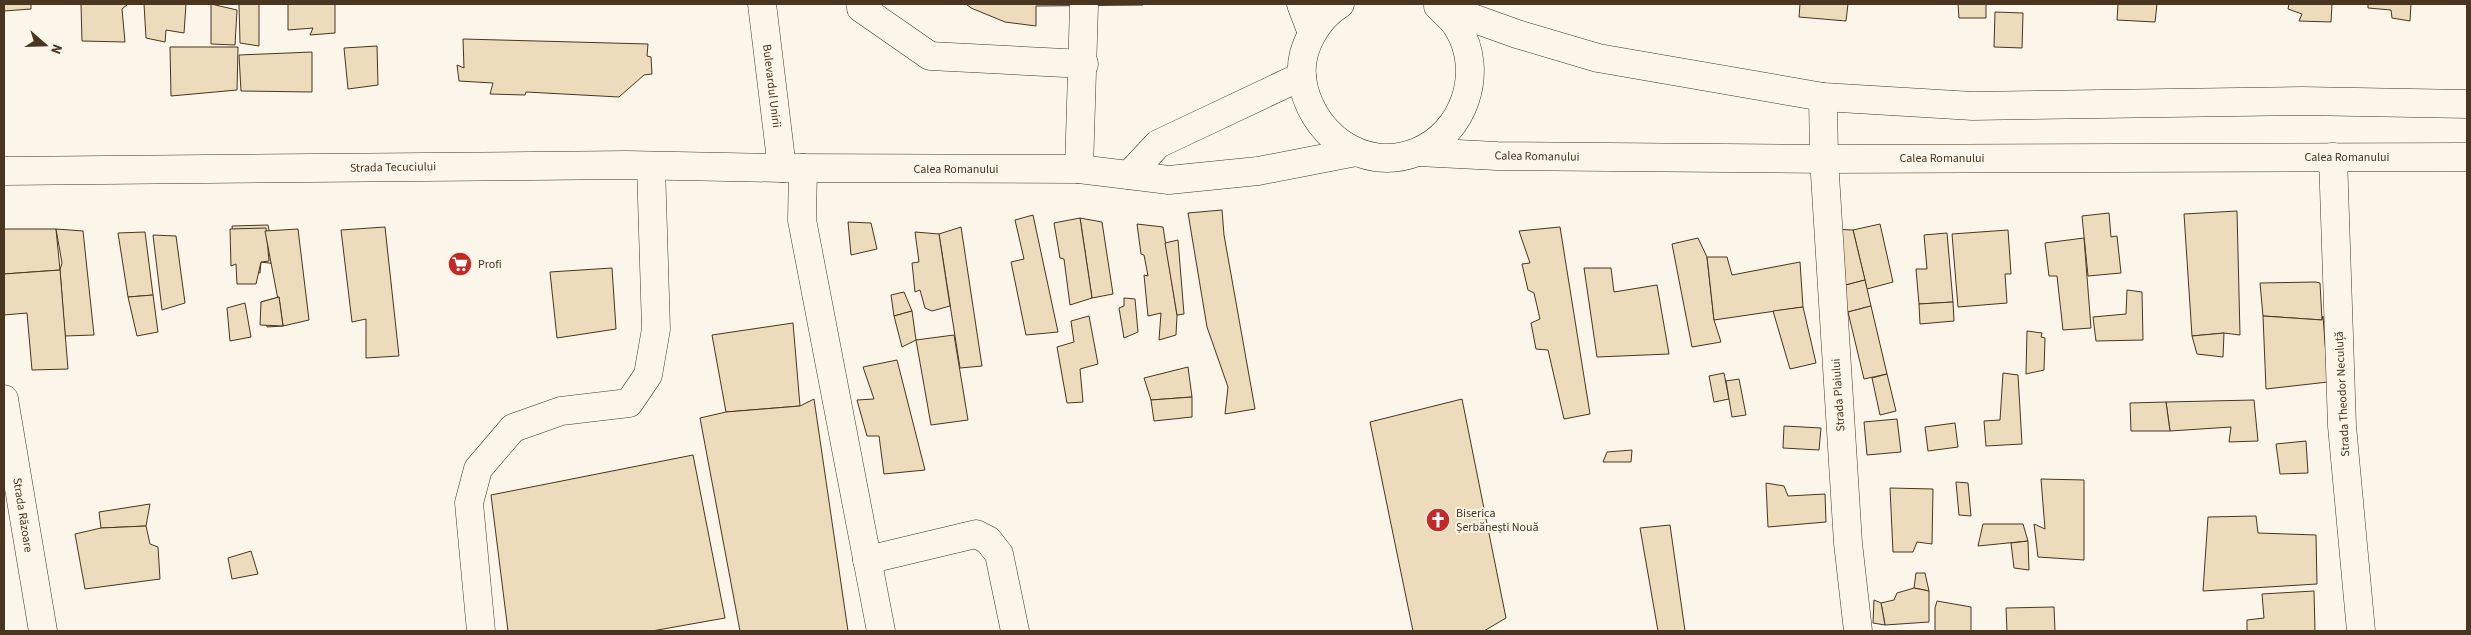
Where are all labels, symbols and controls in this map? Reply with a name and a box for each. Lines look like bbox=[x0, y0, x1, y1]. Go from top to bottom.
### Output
north arrow bbox=[20, 20, 70, 70]
text: N bbox=[45, 41, 67, 57]
street label: Bulevardul Unirii bbox=[758, 43, 785, 129]
street label: Calea Romanului bbox=[1494, 147, 1580, 166]
street label: Calea Romanului bbox=[2304, 149, 2390, 166]
street label: Calea Romanului bbox=[1899, 150, 1985, 167]
street label: Strada Tecuciului bbox=[350, 158, 436, 177]
street label: Calea Romanului bbox=[913, 161, 999, 178]
supermarket icon: Profi bbox=[447, 251, 473, 277]
place label: Profi bbox=[478, 256, 502, 273]
street label: Strada Theodor Neculuță bbox=[2331, 331, 2354, 457]
street label: Strada Plaiului bbox=[1827, 358, 1850, 432]
street label: Strada Răzoare bbox=[8, 477, 37, 554]
place label: Biserica Șerbănești Nouă bbox=[1456, 505, 1539, 536]
church icon: Biserica Șerbănești Nouă bbox=[1425, 507, 1451, 533]

